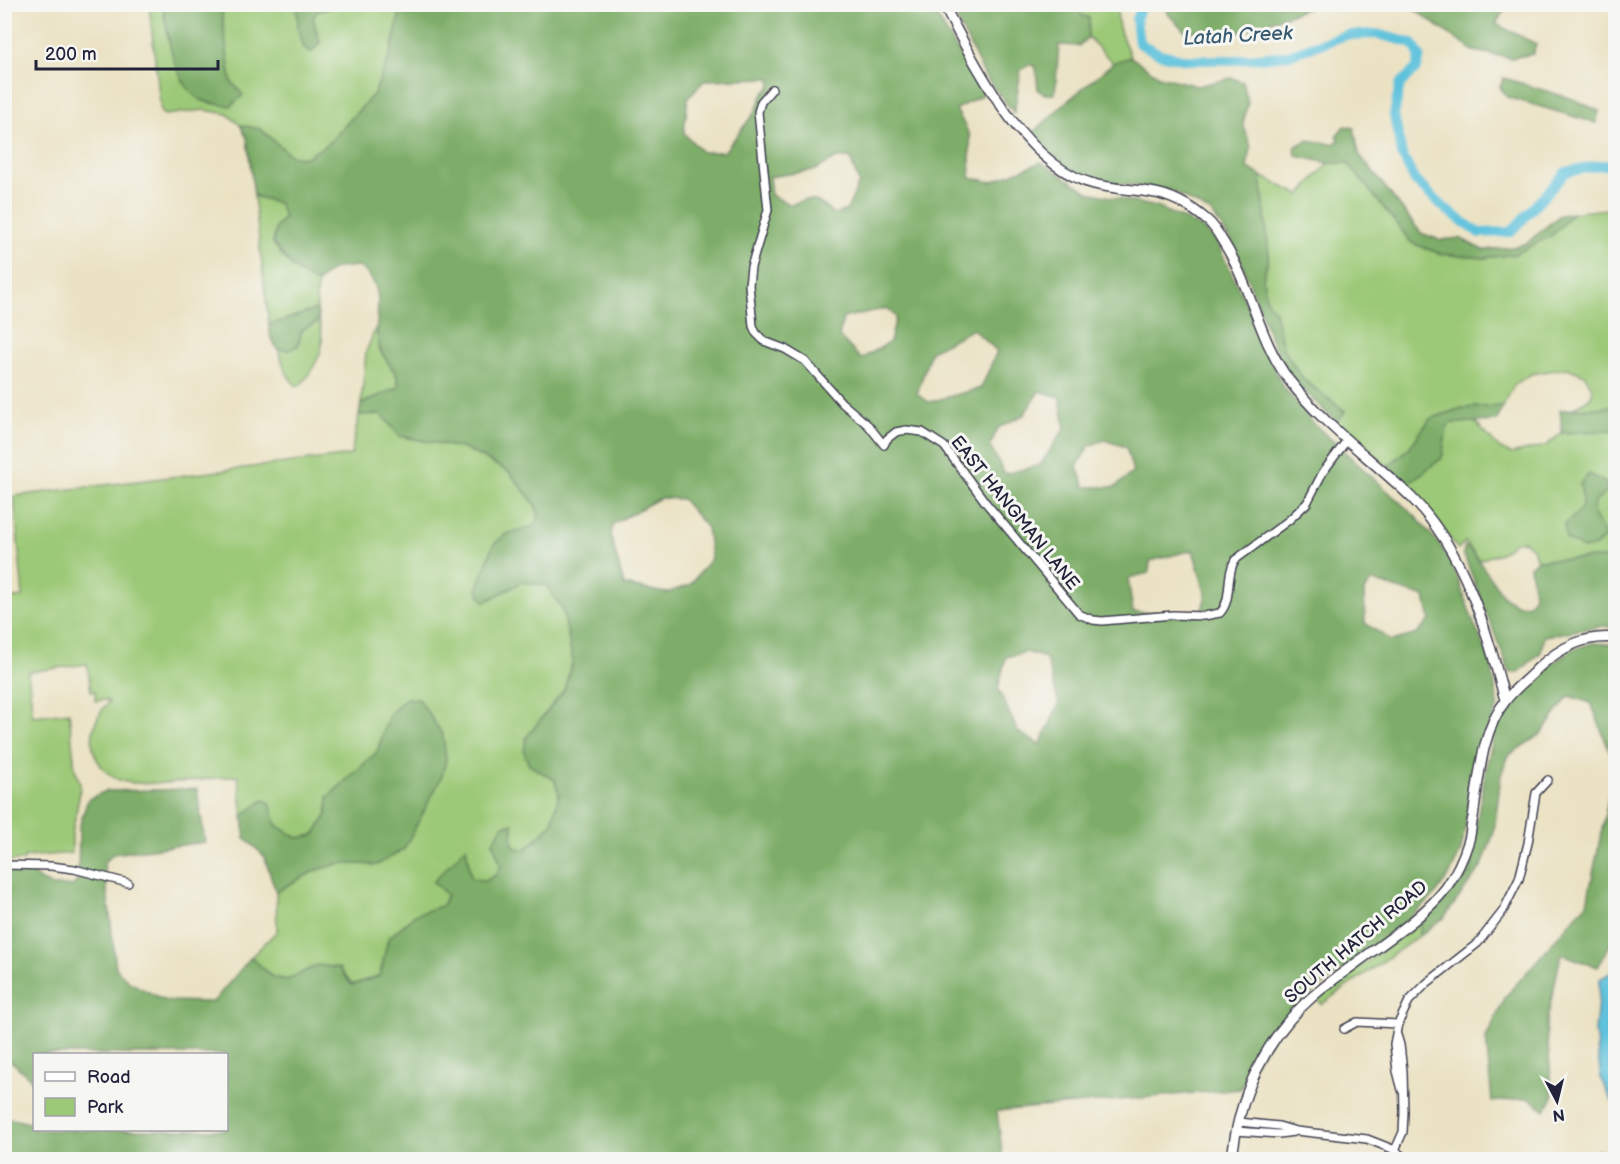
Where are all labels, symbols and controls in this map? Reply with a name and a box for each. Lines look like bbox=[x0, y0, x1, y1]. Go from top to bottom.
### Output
water label: Latah Creek bbox=[1183, 21, 1295, 51]
scale bar bbox=[36, 33, 218, 71]
text: 200 m bbox=[45, 44, 97, 65]
street label: EAST HANGMAN LANE bbox=[946, 432, 1084, 594]
street label: SOUTH HATCH ROAD bbox=[1280, 876, 1432, 1008]
legend bbox=[33, 1053, 228, 1131]
text: Road bbox=[87, 1067, 131, 1088]
north arrow bbox=[1527, 1071, 1587, 1131]
text: Park bbox=[87, 1097, 123, 1118]
text: N bbox=[1552, 1104, 1566, 1125]

